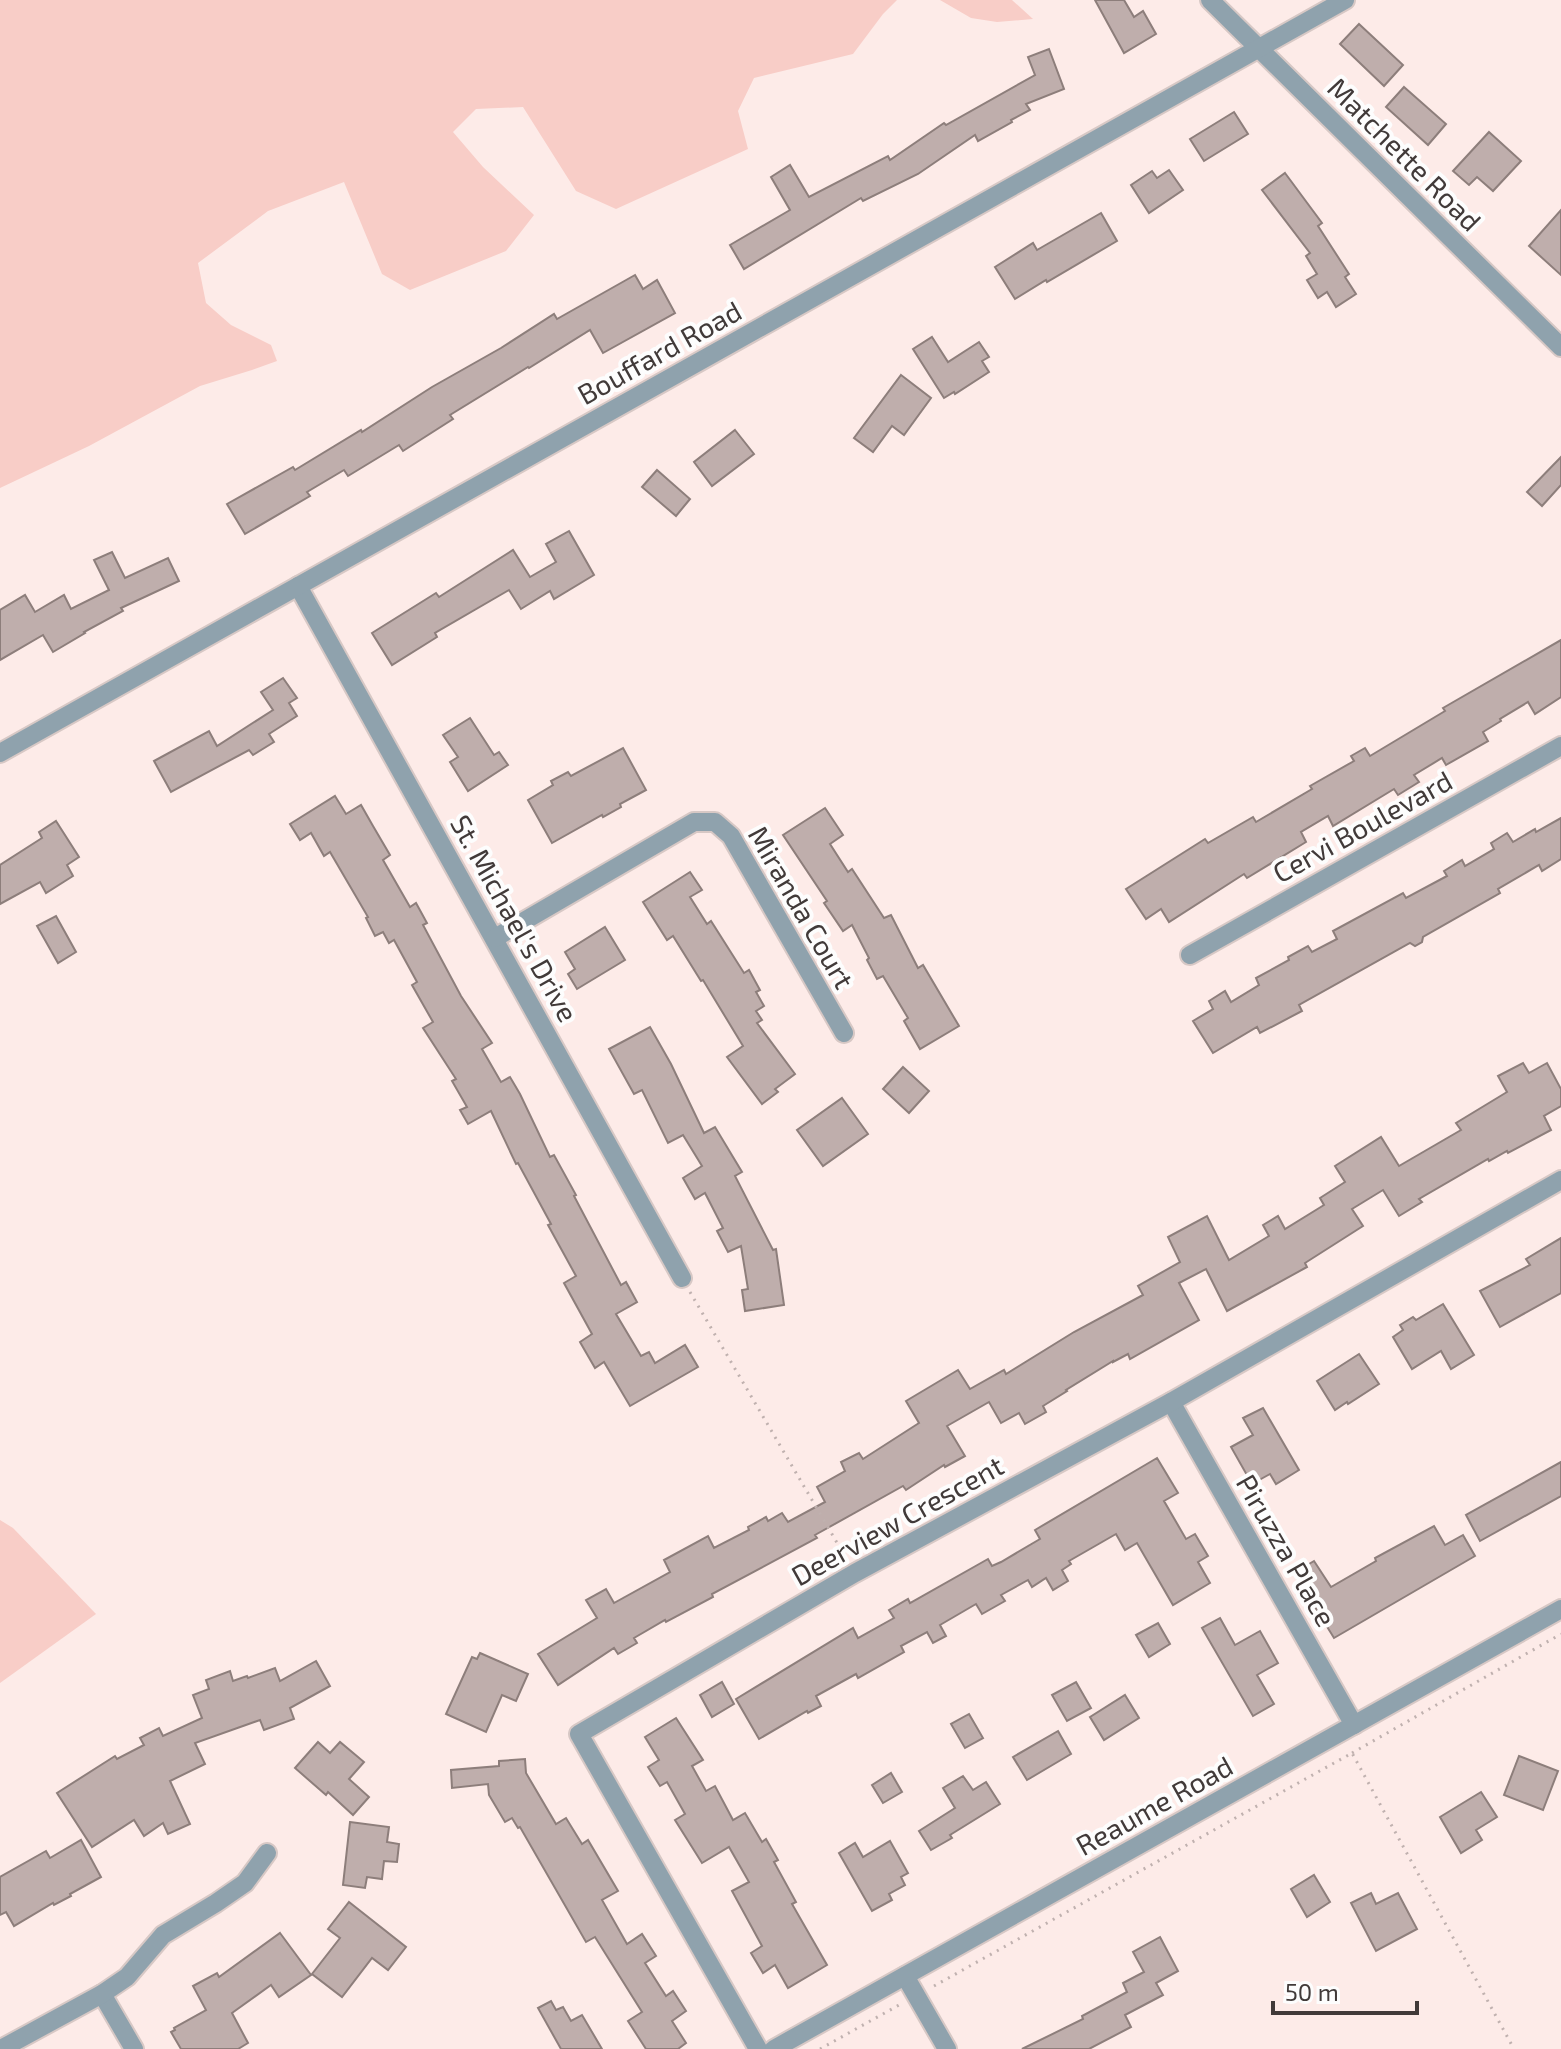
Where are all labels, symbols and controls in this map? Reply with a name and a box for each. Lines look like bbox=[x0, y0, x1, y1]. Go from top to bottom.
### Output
street label: Matchette Road bbox=[1321, 70, 1489, 238]
street label: Bouffard Road bbox=[571, 293, 747, 411]
street label: Cervi Boulevard bbox=[1266, 763, 1458, 889]
street label: St. Michael's Drive bbox=[444, 809, 586, 1027]
street label: Miranda Court bbox=[742, 820, 862, 994]
street label: Deerview Crescent bbox=[785, 1448, 1009, 1592]
street label: Piruzza Place bbox=[1230, 1468, 1344, 1632]
street label: Reaume Road bbox=[1070, 1748, 1238, 1862]
scale bar bbox=[1273, 1965, 1417, 2015]
text: 50 m bbox=[1285, 1977, 1339, 2006]

